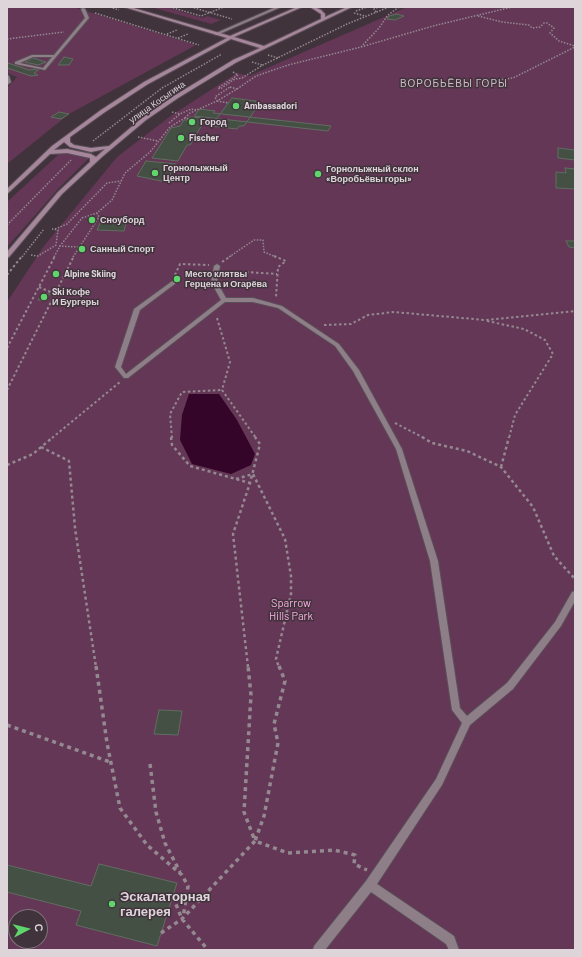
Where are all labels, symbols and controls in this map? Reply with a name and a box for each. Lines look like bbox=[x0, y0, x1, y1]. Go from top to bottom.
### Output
district label: ВОРОБЬЁВЫ ГОРЫ bbox=[400, 78, 508, 90]
street label: улица Косыгина bbox=[127, 79, 187, 125]
marker: Ambassadori bbox=[231, 101, 241, 111]
place label: Ambassadori bbox=[244, 101, 297, 111]
marker: Город bbox=[187, 117, 197, 127]
place label: Город bbox=[200, 117, 227, 127]
marker: Fischer bbox=[176, 133, 186, 143]
place label: Fischer bbox=[189, 133, 219, 143]
place label: Горнолыжный Центр bbox=[163, 163, 228, 184]
place label: Горнолыжный склон «Воробьёвы горы» bbox=[326, 164, 419, 185]
marker: Горнолыжный Центр bbox=[150, 168, 160, 178]
marker: Горнолыжный склон «Воробьёвы горы» bbox=[313, 169, 323, 179]
marker: Сноуборд bbox=[87, 215, 97, 225]
place label: Сноуборд bbox=[100, 215, 144, 225]
marker: Санный Спорт bbox=[77, 244, 87, 254]
place label: Санный Спорт bbox=[90, 244, 155, 254]
marker: Alpine Skiing bbox=[51, 269, 61, 279]
place label: Alpine Skiing bbox=[64, 269, 116, 279]
place label: Место клятвы Герцена и Огарёва bbox=[185, 269, 267, 290]
marker: Место клятвы Герцена и Огарёва bbox=[172, 274, 182, 284]
place label: Ski Кофе И Бургеры bbox=[52, 287, 99, 308]
marker: Ski Кофе И Бургеры bbox=[39, 292, 49, 302]
park label: Sparrow Hills Park bbox=[269, 596, 313, 622]
place label: Эскалаторная галерея bbox=[120, 889, 210, 920]
marker: Эскалаторная галерея bbox=[107, 899, 117, 909]
north arrow bbox=[8, 909, 48, 949]
text: С bbox=[32, 923, 46, 932]

